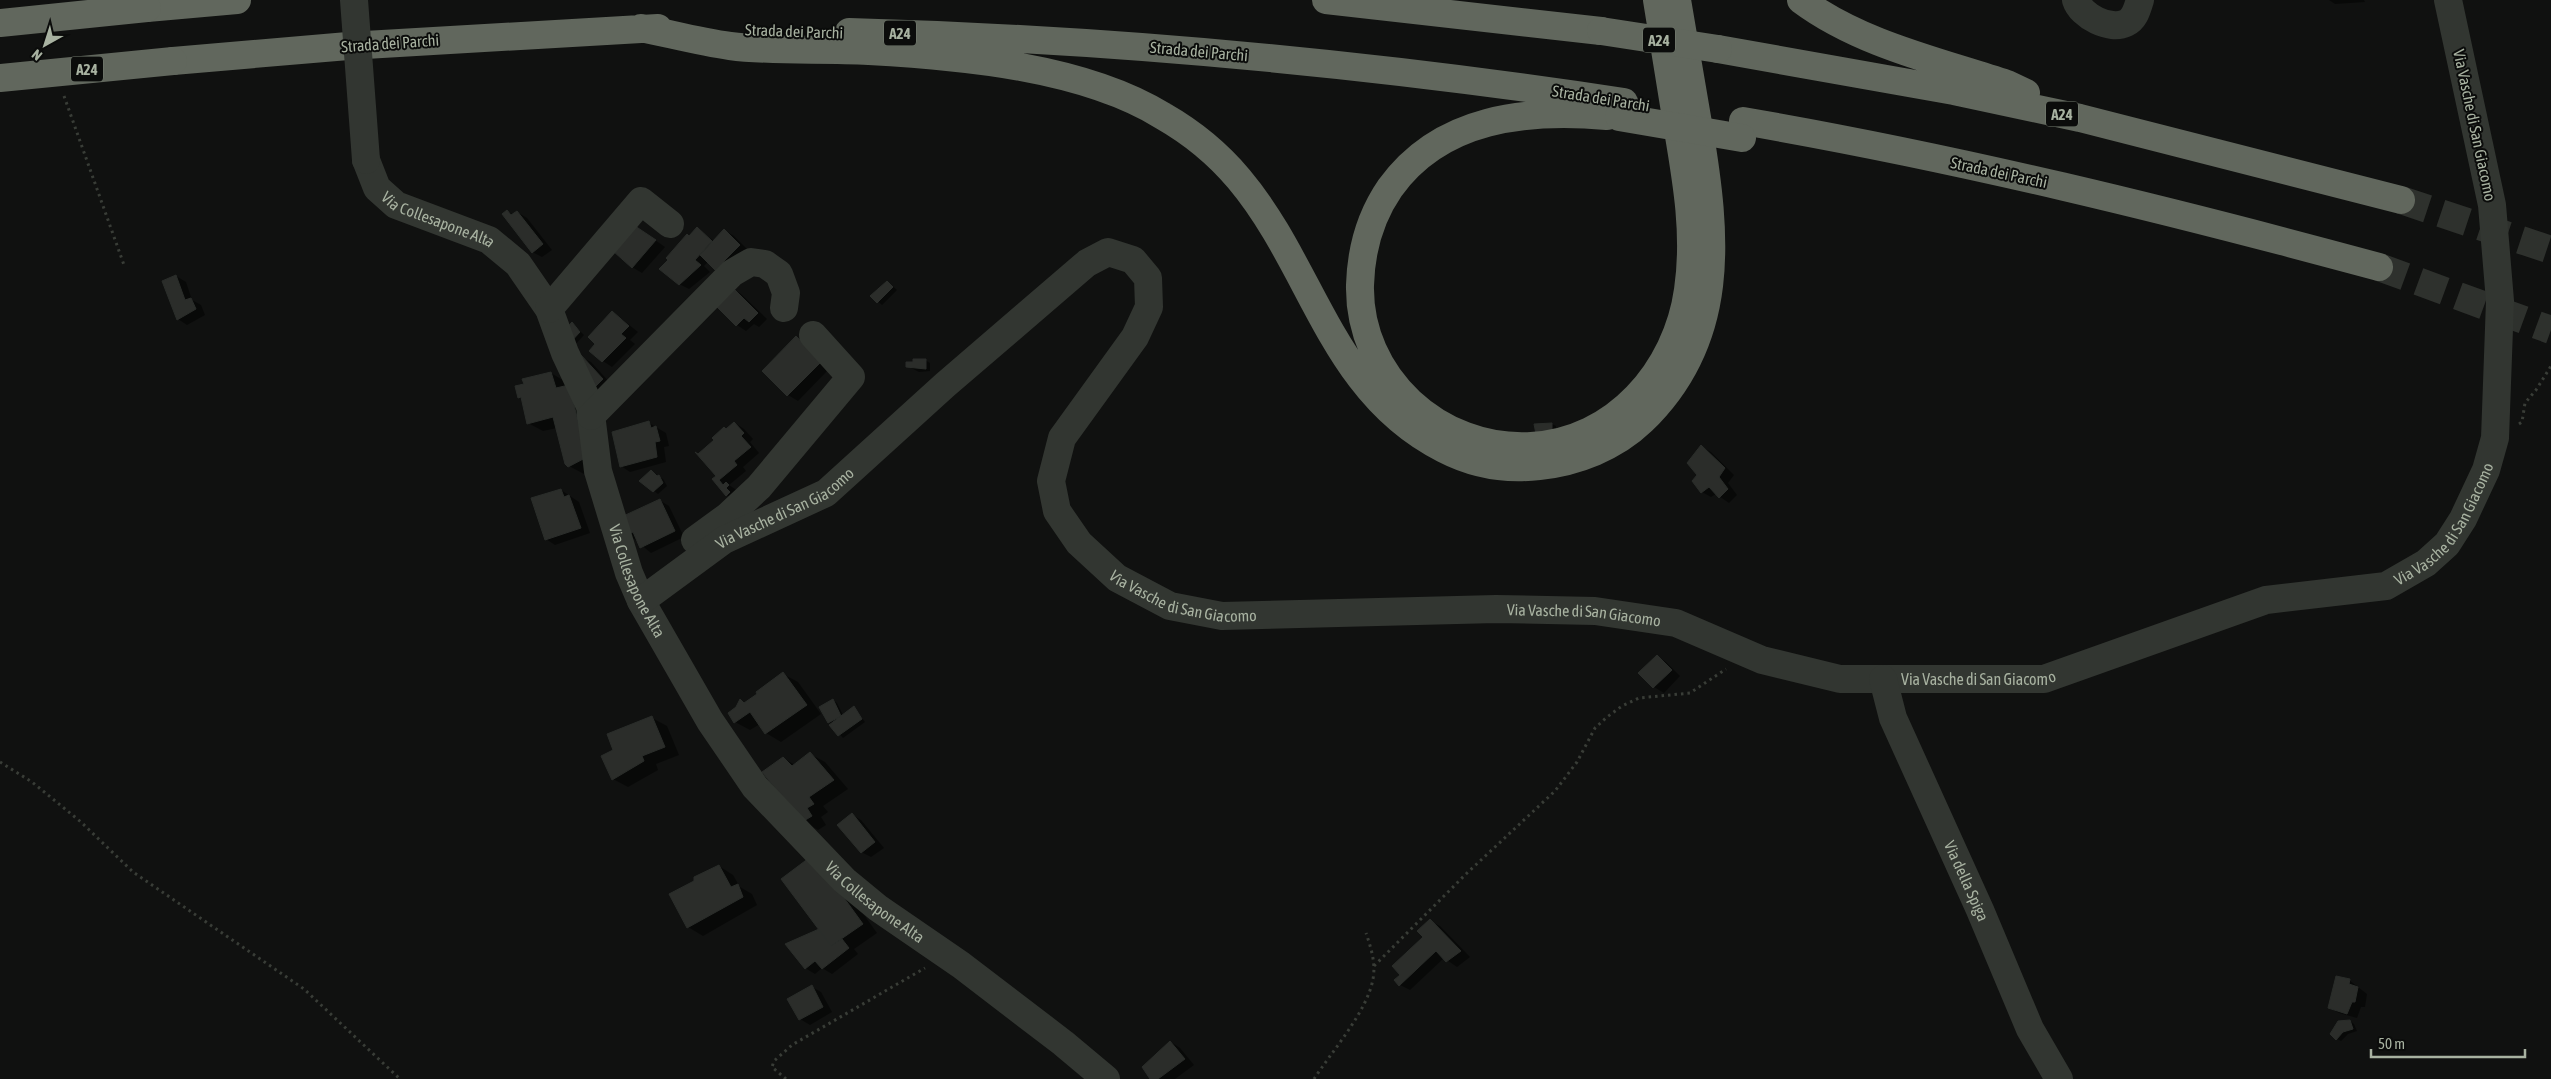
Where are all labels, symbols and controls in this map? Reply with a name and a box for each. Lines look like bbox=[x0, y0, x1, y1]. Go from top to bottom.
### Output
north arrow bbox=[20, 20, 70, 70]
street label: Strada dei Parchi bbox=[745, 20, 843, 42]
road number: A24 bbox=[884, 20, 916, 46]
road number: A24 bbox=[1643, 28, 1675, 52]
street label: Strada dei Parchi bbox=[340, 31, 440, 55]
street label: Strada dei Parchi bbox=[1149, 38, 1249, 64]
text: N bbox=[29, 46, 45, 64]
street label: Via Vasche di San Giacomo bbox=[2450, 48, 2500, 202]
road number: A24 bbox=[71, 56, 103, 82]
street label: Strada dei Parchi bbox=[1551, 81, 1651, 115]
road number: A24 bbox=[2046, 102, 2078, 126]
street label: Strada dei Parchi bbox=[1949, 153, 2049, 191]
street label: Via Collesapone Alta bbox=[378, 188, 499, 251]
street label: Via Vasche di San Giacomo bbox=[2391, 461, 2497, 589]
street label: Via Vasche di San Giacomo bbox=[712, 463, 857, 552]
street label: Via Collesapone Alta bbox=[606, 522, 669, 640]
street label: Via Vasche di San Giacomo bbox=[1106, 567, 1257, 625]
street label: Via Vasche di San Giacomo bbox=[1507, 600, 1662, 630]
street label: Via Vasche di San Giacomo bbox=[1901, 667, 2058, 688]
street label: Via della Spiga bbox=[1941, 838, 1993, 924]
street label: Via Collesapone Alta bbox=[822, 857, 928, 946]
scale bar bbox=[2371, 1026, 2525, 1058]
text: 50 m bbox=[2378, 1035, 2405, 1052]

